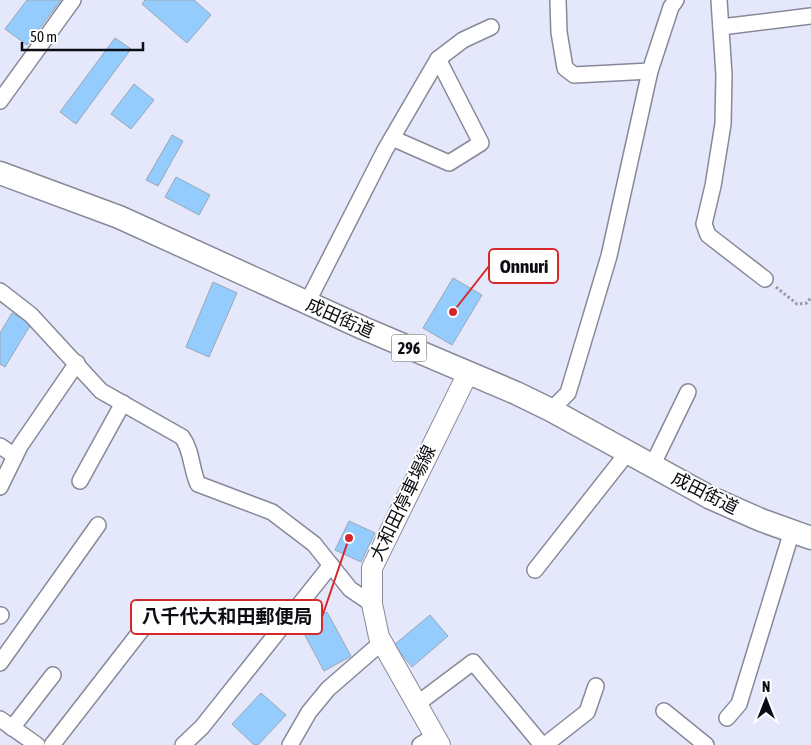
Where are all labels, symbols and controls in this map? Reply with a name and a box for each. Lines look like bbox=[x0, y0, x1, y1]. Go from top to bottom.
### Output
scale bar bbox=[22, 20, 144, 52]
text: 50 m bbox=[30, 28, 57, 45]
callout: Onnuri bbox=[489, 249, 558, 283]
text: Onnuri bbox=[500, 255, 548, 277]
street label: 成田街道 bbox=[303, 293, 377, 342]
road number: 296 bbox=[392, 334, 426, 362]
street label: 大和田停車場線 bbox=[365, 442, 440, 564]
street label: 成田街道 bbox=[668, 467, 742, 518]
callout: 八千代大和田郵便局 bbox=[131, 600, 322, 634]
text: 八千代大和田郵便局 bbox=[141, 605, 313, 627]
north arrow bbox=[741, 675, 791, 725]
text: N bbox=[762, 679, 770, 695]

